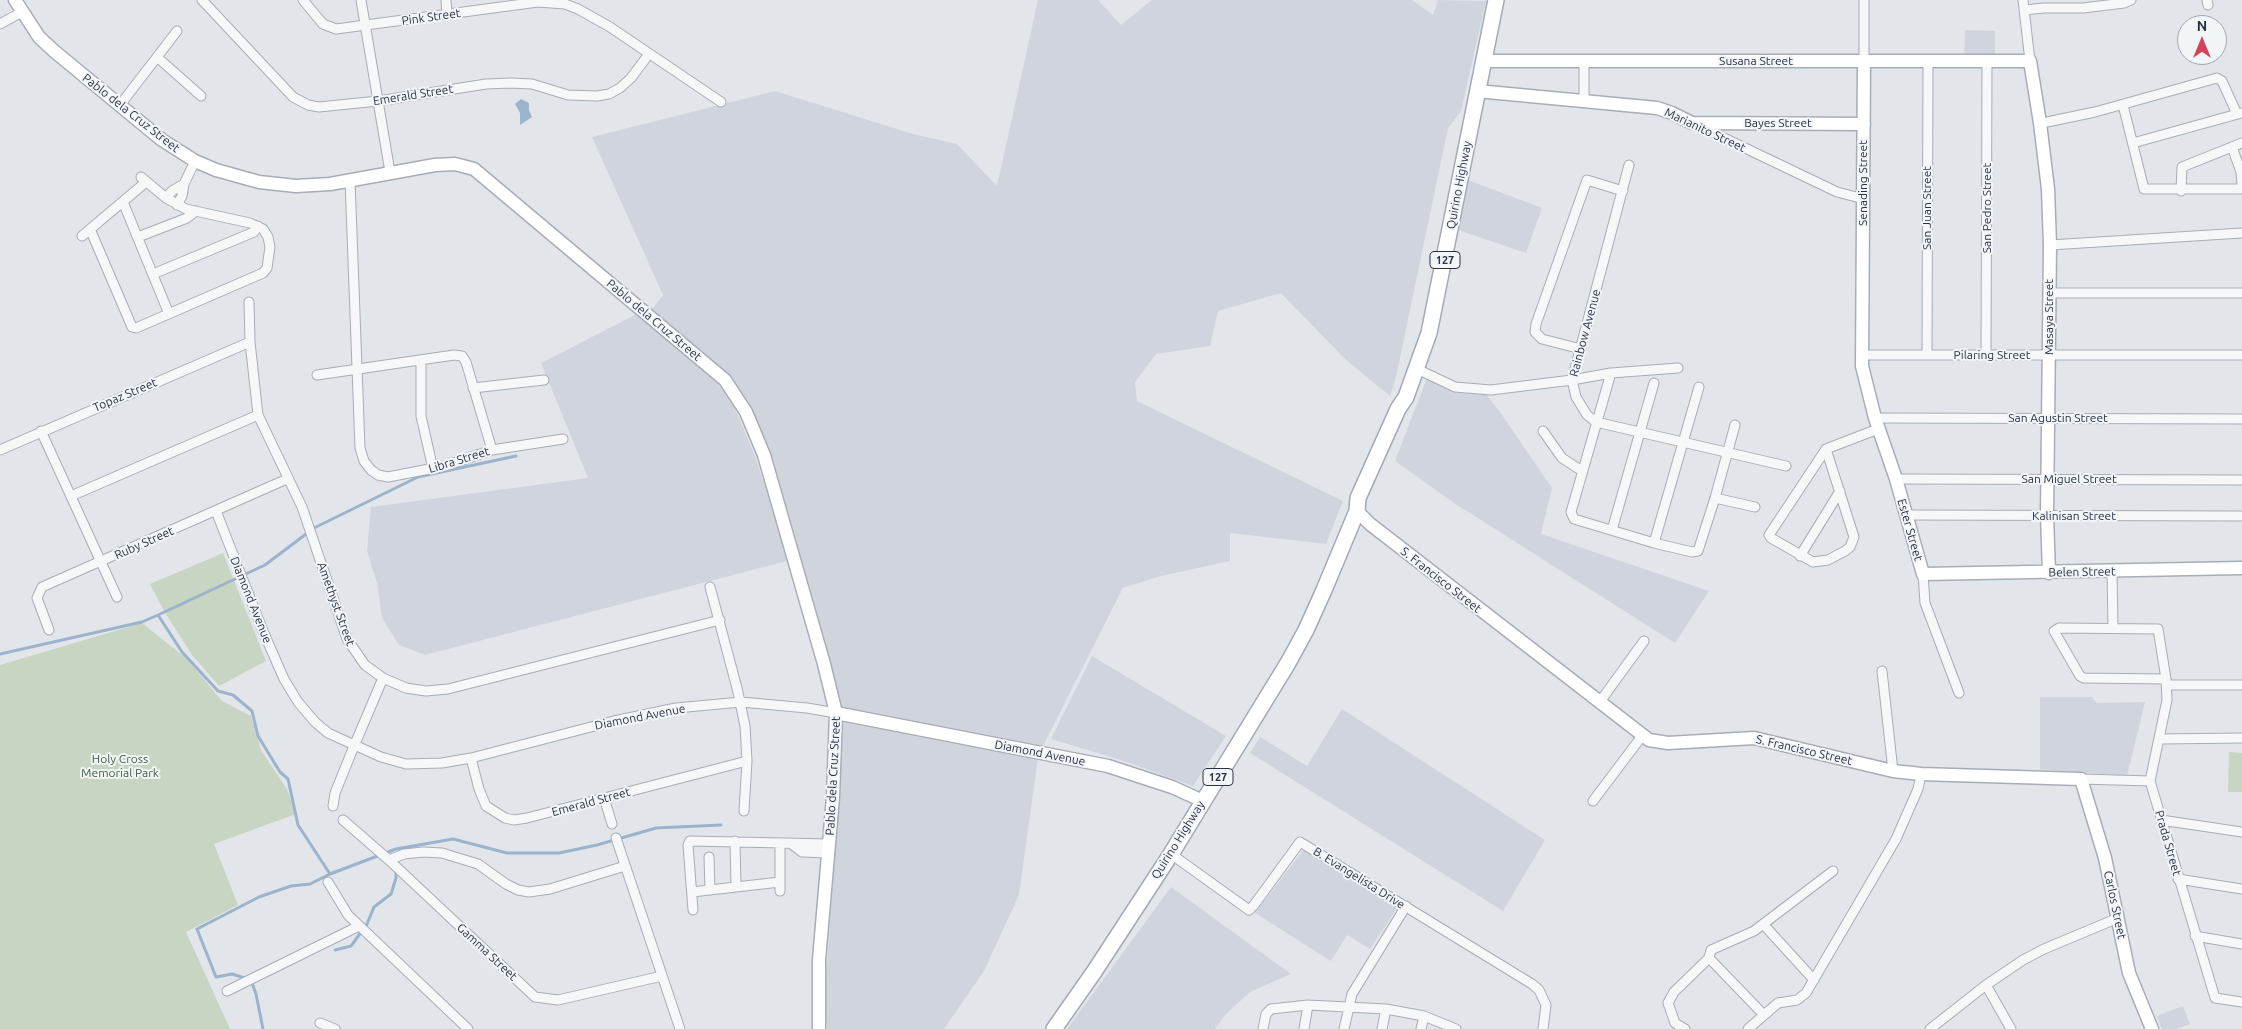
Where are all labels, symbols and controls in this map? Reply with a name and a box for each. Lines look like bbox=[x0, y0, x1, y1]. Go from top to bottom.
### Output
street label: Pink Street bbox=[401, 6, 461, 28]
north arrow bbox=[2177, 15, 2227, 65]
text: N bbox=[2197, 18, 2207, 34]
street label: Susana Street bbox=[1719, 54, 1793, 68]
street label: Pablo dela Cruz Street bbox=[80, 71, 182, 155]
street label: Emerald Street bbox=[372, 82, 454, 108]
street label: Marianito Street bbox=[1662, 105, 1748, 155]
street label: Bayes Street bbox=[1744, 116, 1812, 130]
street label: Quirino Highway bbox=[1443, 140, 1475, 230]
street label: Senading Street bbox=[1856, 140, 1870, 226]
street label: San Pedro Street bbox=[1980, 163, 1994, 253]
street label: San Juan Street bbox=[1920, 166, 1934, 250]
road number: 127 bbox=[1430, 252, 1460, 268]
street label: Pablo dela Cruz Street bbox=[604, 276, 704, 364]
street label: Masaya Street bbox=[2042, 279, 2056, 355]
street label: Rainbow Avenue bbox=[1566, 288, 1604, 378]
street label: Pilaring Street bbox=[1954, 348, 2030, 362]
street label: Topaz Street bbox=[91, 375, 159, 415]
street label: San Agustin Street bbox=[2008, 411, 2108, 425]
street label: Libra Street bbox=[427, 444, 491, 476]
street label: San Miguel Street bbox=[2021, 472, 2117, 486]
street label: Ester Street bbox=[1894, 497, 1926, 563]
street label: Kalinisan Street bbox=[2032, 509, 2116, 523]
street label: Ruby Street bbox=[112, 524, 176, 562]
street label: S. Francisco Street bbox=[1398, 544, 1484, 616]
street label: Diamond Avenue bbox=[227, 555, 275, 645]
street label: Amethyst Street bbox=[314, 560, 358, 648]
street label: Belen Street bbox=[2048, 564, 2116, 580]
street label: Diamond Avenue bbox=[593, 701, 687, 733]
street label: Pablo dela Cruz Street bbox=[823, 716, 843, 836]
street label: S. Francisco Street bbox=[1754, 732, 1854, 768]
street label: Diamond Avenue bbox=[993, 737, 1087, 769]
park label: Holy Cross Memorial Park bbox=[81, 752, 159, 780]
road number: 127 bbox=[1203, 769, 1233, 786]
street label: Emerald Street bbox=[550, 785, 632, 819]
street label: Quirino Highway bbox=[1148, 798, 1208, 882]
street label: Prada Street bbox=[2152, 809, 2184, 877]
street label: B. Evangelista Drive bbox=[1310, 844, 1408, 912]
street label: Carlos Street bbox=[2101, 869, 2129, 941]
street label: Gamma Street bbox=[454, 920, 520, 984]

